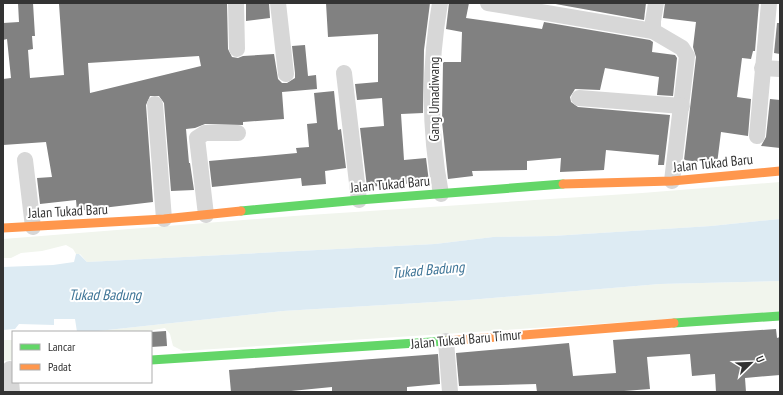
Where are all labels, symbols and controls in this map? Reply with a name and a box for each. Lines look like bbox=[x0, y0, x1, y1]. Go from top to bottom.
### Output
street label: Gang Umadiwang bbox=[425, 57, 443, 141]
street label: Jalan Tukad Baru bbox=[671, 150, 754, 176]
street label: Jalan Tukad Baru bbox=[348, 172, 431, 197]
street label: Jalan Tukad Baru bbox=[27, 200, 108, 222]
water label: Tukad Badung bbox=[391, 257, 466, 282]
water label: Tukad Badung bbox=[69, 285, 143, 304]
street label: Jalan Tukad Baru Timur bbox=[409, 325, 522, 353]
legend bbox=[12, 331, 152, 383]
text: Lancar bbox=[48, 339, 76, 354]
north arrow bbox=[731, 343, 771, 383]
text: U bbox=[753, 354, 768, 365]
text: Padat bbox=[48, 359, 72, 374]

